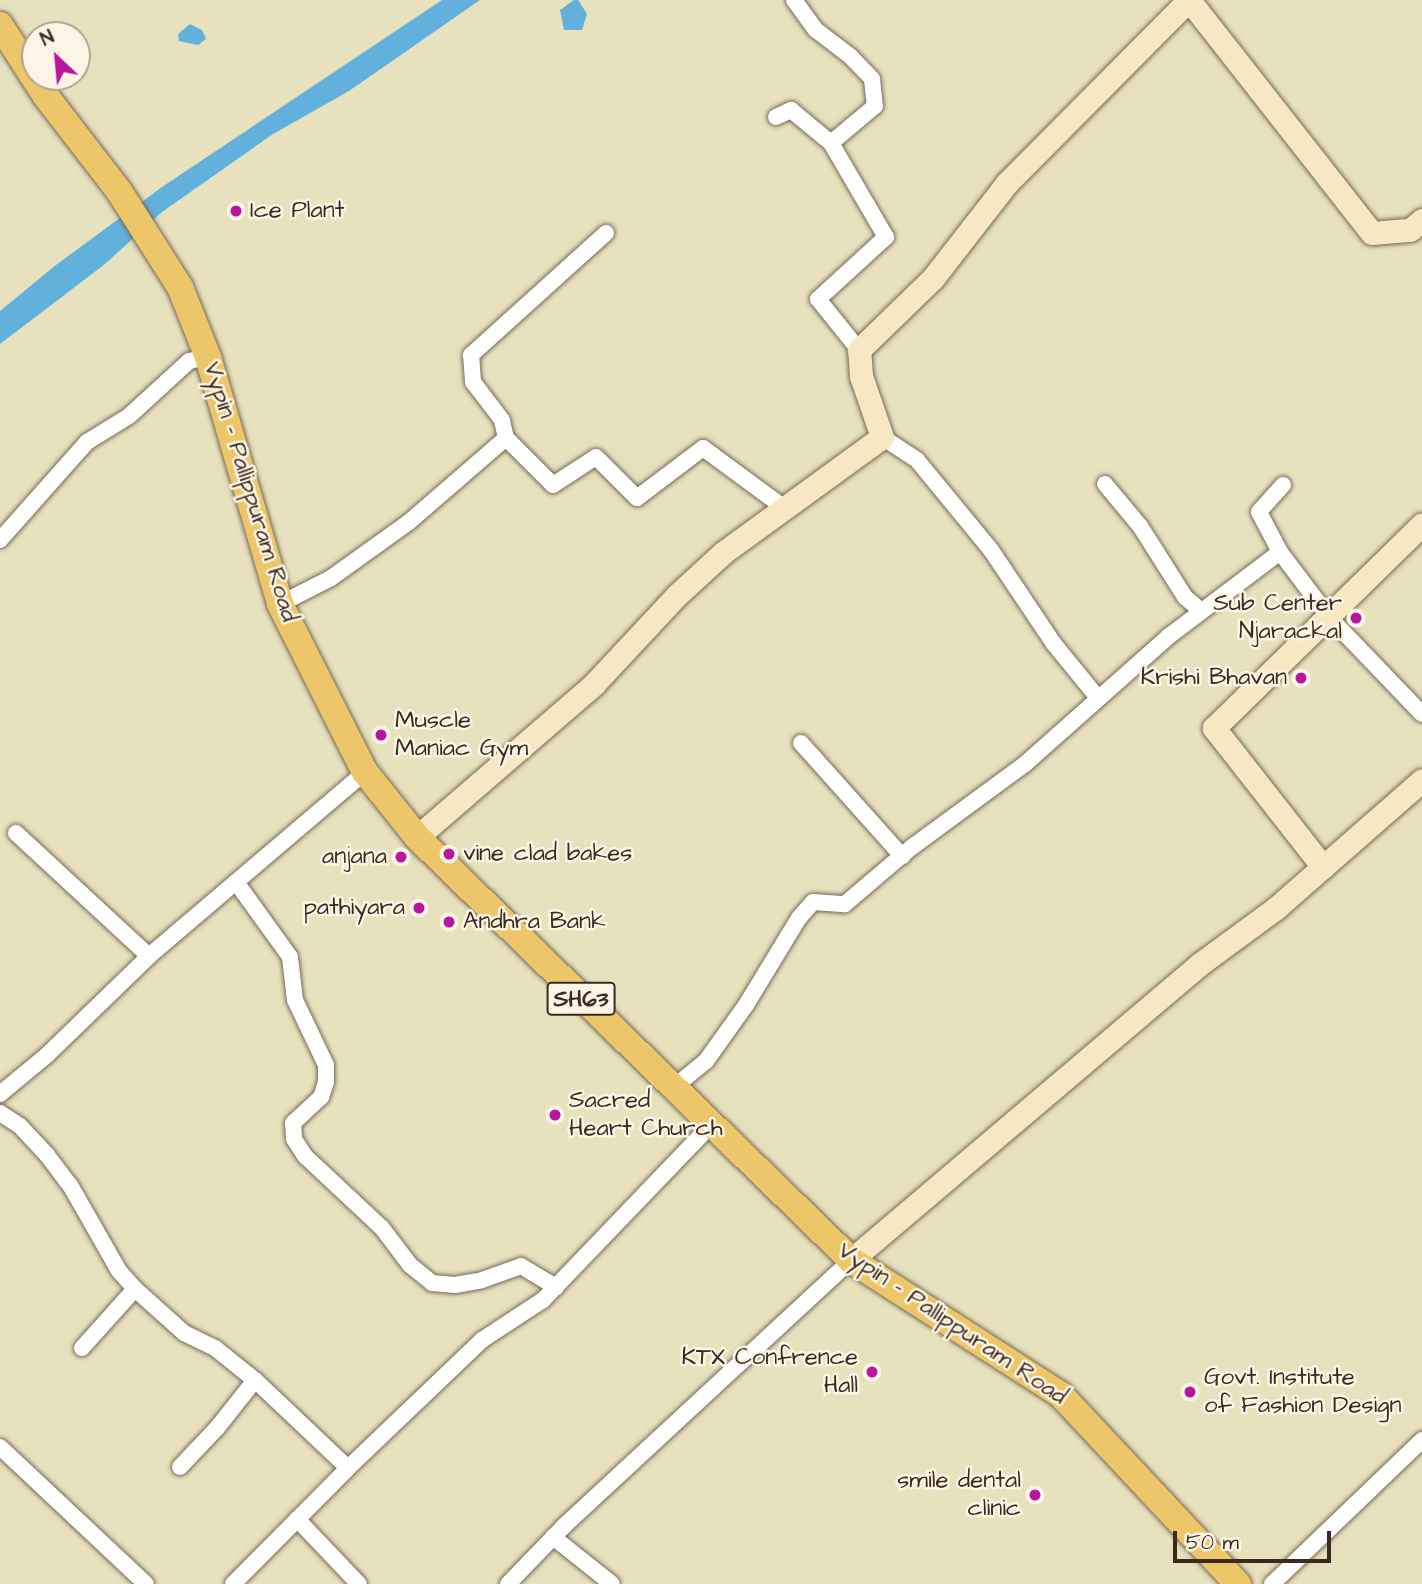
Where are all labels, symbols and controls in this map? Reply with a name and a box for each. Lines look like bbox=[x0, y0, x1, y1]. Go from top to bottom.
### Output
north arrow bbox=[21, 21, 91, 91]
text: N bbox=[36, 24, 59, 53]
place label: Ice Plant bbox=[250, 197, 344, 225]
marker: Ice Plant bbox=[228, 203, 244, 219]
street label: Vypin - Pallippuram Road bbox=[197, 359, 303, 625]
place label: Sub Center Njarackal bbox=[1213, 590, 1342, 646]
marker: Sub Center Njarackal bbox=[1348, 610, 1364, 626]
place label: Krishi Bhavan bbox=[1141, 664, 1287, 692]
marker: Krishi Bhavan bbox=[1293, 670, 1309, 686]
place label: Muscle Maniac Gym bbox=[395, 707, 528, 763]
marker: Muscle Maniac Gym bbox=[373, 727, 389, 743]
place label: vine clad bakes bbox=[463, 840, 632, 868]
place label: anjana bbox=[322, 843, 387, 871]
marker: vine clad bakes bbox=[441, 846, 457, 862]
marker: anjana bbox=[393, 849, 409, 865]
place label: pathiyara bbox=[303, 894, 405, 922]
marker: pathiyara bbox=[411, 900, 427, 916]
place label: Andhra Bank bbox=[463, 908, 606, 936]
marker: Andhra Bank bbox=[441, 914, 457, 930]
road number: SH63 bbox=[546, 980, 616, 1018]
place label: Sacred Heart Church bbox=[569, 1087, 723, 1143]
marker: Sacred Heart Church bbox=[547, 1107, 563, 1123]
street label: Vypin - Pallippuram Road bbox=[832, 1236, 1072, 1412]
place label: KTX Confrence Hall bbox=[681, 1344, 858, 1400]
marker: KTX Confrence Hall bbox=[864, 1364, 880, 1380]
place label: Govt. Institute of Fashion Design bbox=[1204, 1364, 1401, 1420]
marker: Govt. Institute of Fashion Design bbox=[1182, 1384, 1198, 1400]
place label: smile dental clinic bbox=[897, 1467, 1021, 1523]
marker: smile dental clinic bbox=[1027, 1487, 1043, 1503]
scale bar bbox=[1177, 1518, 1334, 1562]
text: 50 m bbox=[1186, 1528, 1239, 1557]

